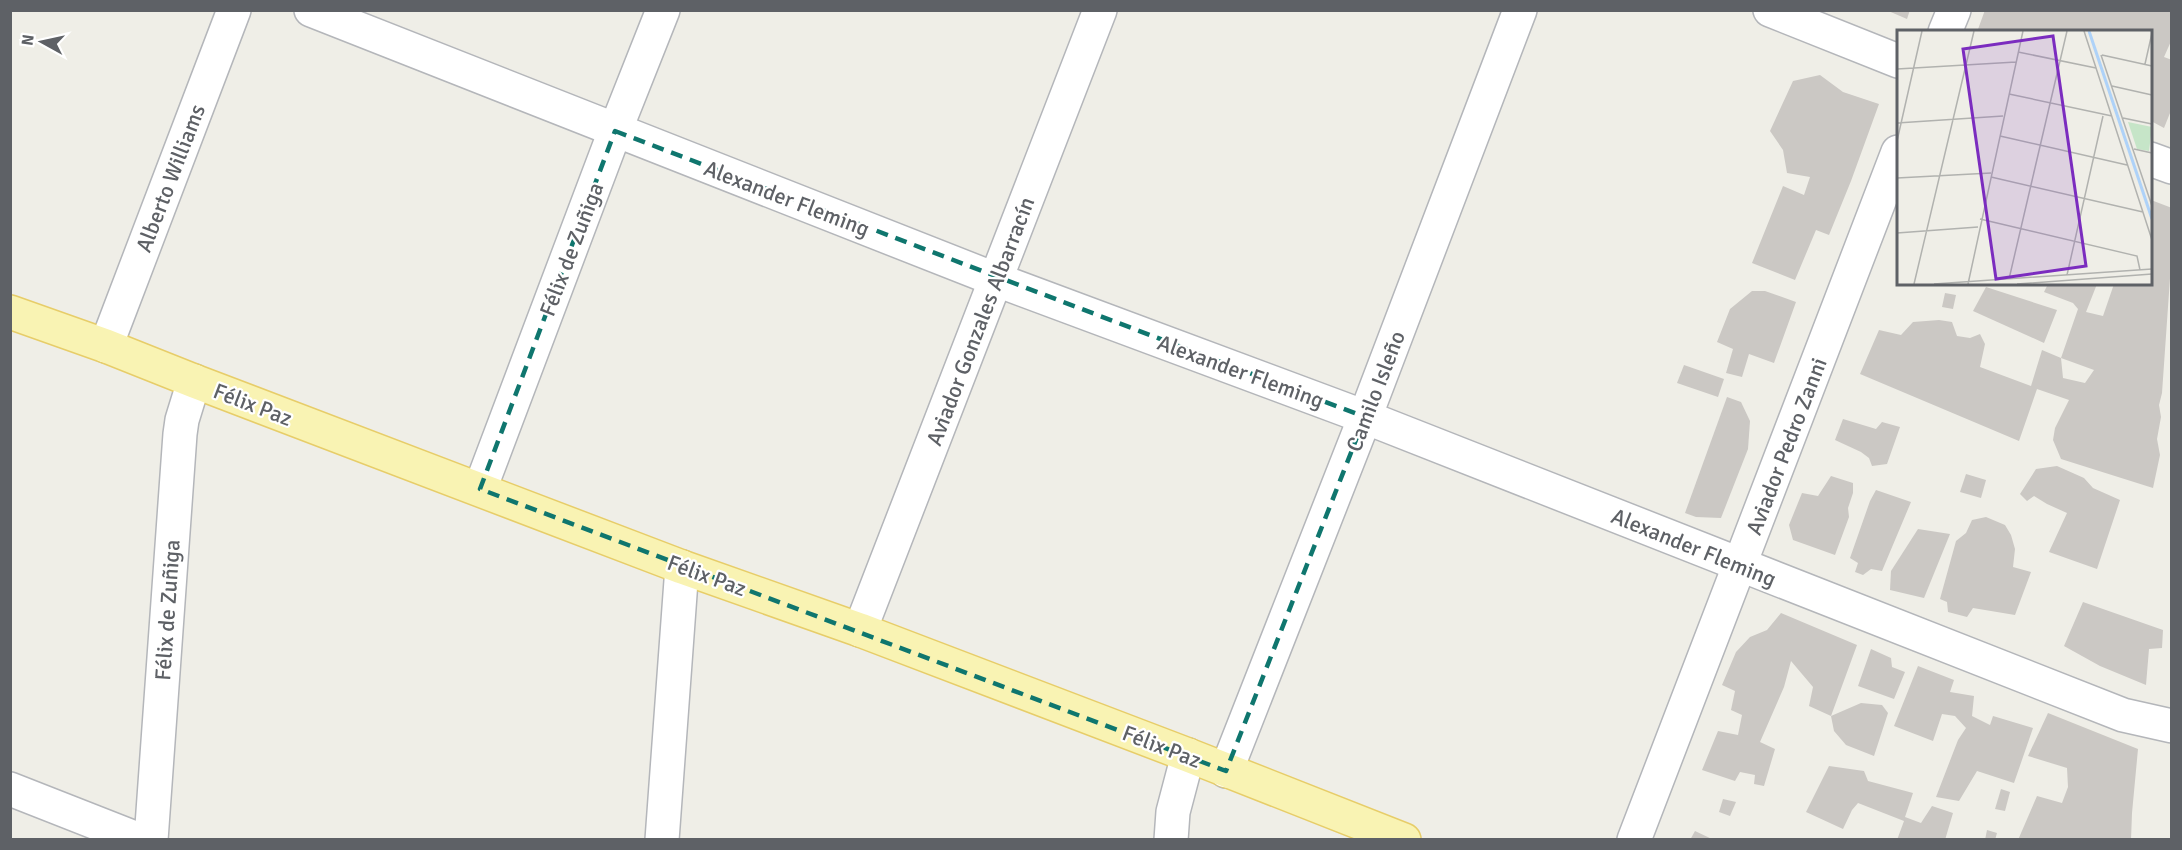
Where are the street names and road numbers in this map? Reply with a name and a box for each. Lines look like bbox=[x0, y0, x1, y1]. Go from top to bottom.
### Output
street label: Alberto Williams bbox=[130, 100, 211, 256]
street label: Alexander Fleming bbox=[700, 154, 873, 242]
street label: Félix de Zuñiga bbox=[534, 178, 609, 320]
street label: Aviador Gonzales Albarracín bbox=[921, 193, 1040, 449]
street label: Camilo Isleño bbox=[1340, 327, 1411, 455]
street label: Alexander Fleming bbox=[1154, 329, 1328, 414]
street label: Aviador Pedro Zanni bbox=[1740, 354, 1833, 539]
street label: Félix Paz bbox=[210, 377, 296, 432]
street label: Alexander Fleming bbox=[1608, 502, 1780, 593]
street label: Félix de Zuñiga bbox=[149, 539, 186, 681]
street label: Félix Paz bbox=[664, 549, 750, 602]
street label: Félix Paz bbox=[1119, 719, 1205, 774]

